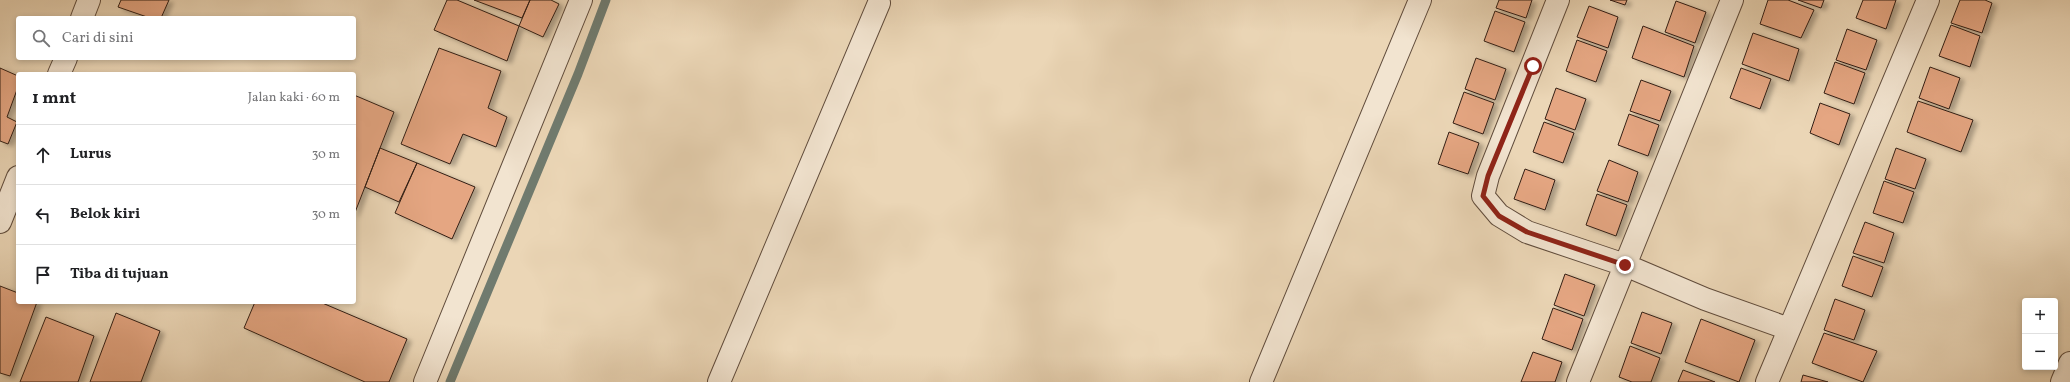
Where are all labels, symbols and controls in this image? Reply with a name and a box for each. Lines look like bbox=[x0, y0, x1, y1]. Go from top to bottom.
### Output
search box bbox=[16, 16, 356, 60]
icon: search bbox=[30, 27, 52, 49]
text: Cari di sini bbox=[62, 28, 133, 49]
route start bbox=[1524, 57, 1542, 75]
text: 1 mnt bbox=[32, 87, 76, 110]
text: Jalan kaki · 60 m bbox=[248, 89, 340, 107]
icon: ahead bbox=[32, 144, 54, 166]
text: Lurus bbox=[70, 144, 111, 165]
text: 30 m bbox=[312, 146, 340, 164]
icon: left bbox=[32, 204, 54, 226]
text: Belok kiri bbox=[70, 204, 140, 225]
text: 30 m bbox=[312, 206, 340, 224]
route end bbox=[1616, 256, 1634, 274]
icon: arrive bbox=[32, 264, 54, 286]
text: Tiba di tujuan bbox=[70, 264, 169, 285]
map controls bbox=[2022, 298, 2058, 370]
button: + bbox=[2022, 298, 2058, 334]
button: − bbox=[2022, 334, 2058, 370]

